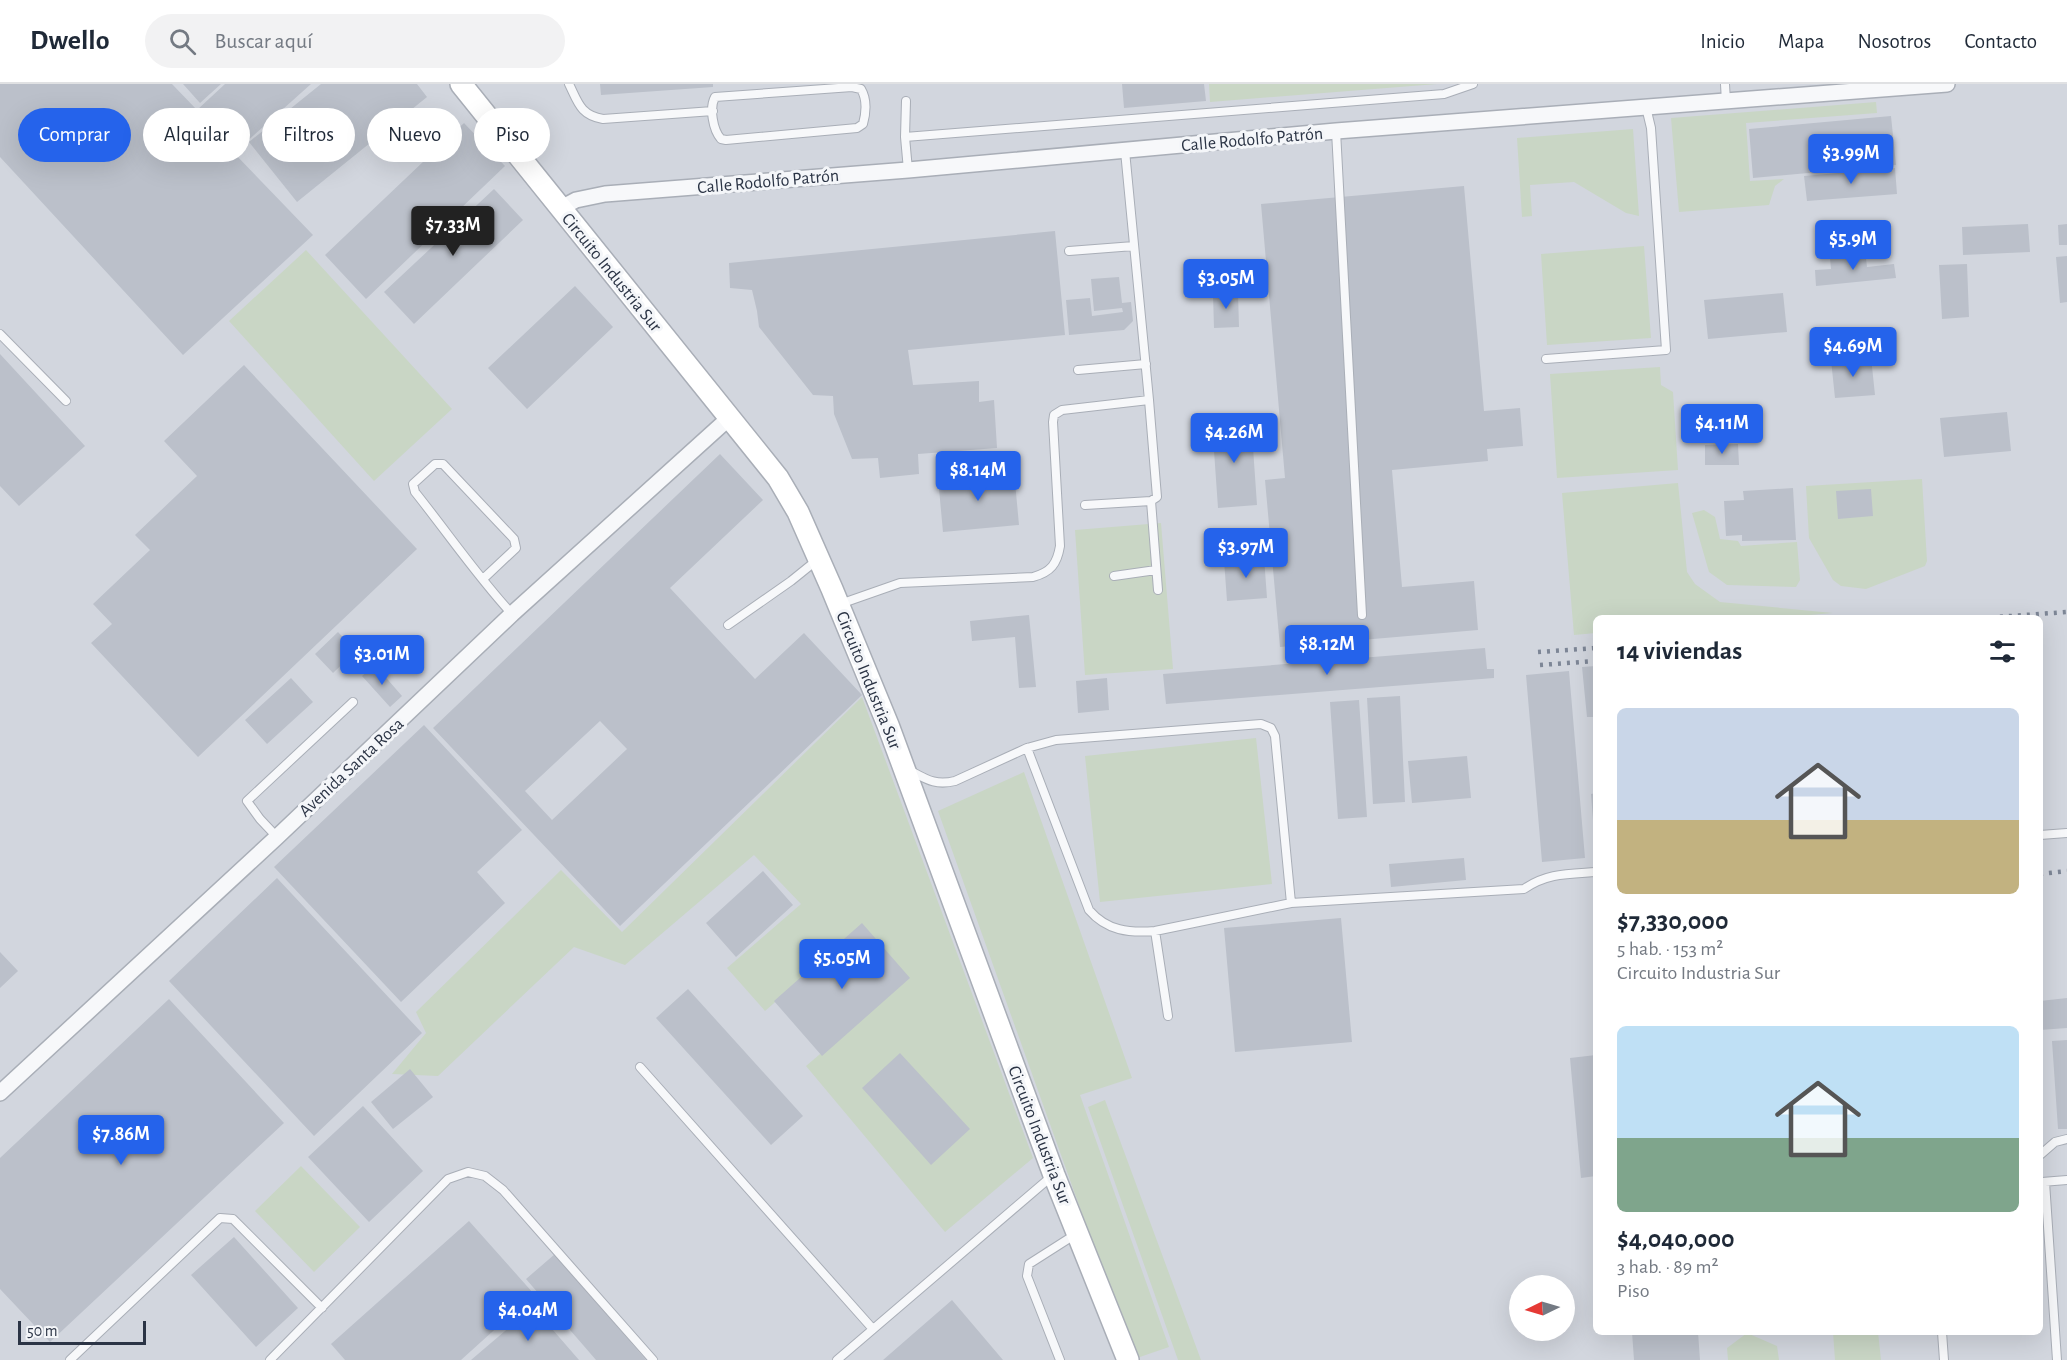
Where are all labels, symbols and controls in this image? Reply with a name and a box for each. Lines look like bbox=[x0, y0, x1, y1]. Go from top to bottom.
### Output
search box bbox=[145, 14, 565, 68]
icon: search bbox=[166, 25, 199, 58]
text: Dwello bbox=[30, 27, 109, 55]
text: Buscar aquí bbox=[214, 30, 312, 52]
text: Inicio bbox=[1700, 31, 1745, 52]
text: Mapa bbox=[1778, 31, 1825, 52]
text: Nosotros bbox=[1858, 31, 1931, 52]
text: Contacto bbox=[1964, 31, 2037, 52]
chip: Comprar bbox=[18, 108, 131, 162]
chip: Alquilar bbox=[143, 108, 250, 162]
chip: Filtros bbox=[262, 108, 355, 162]
chip: Nuevo bbox=[367, 108, 462, 162]
chip: Piso bbox=[474, 108, 550, 162]
street label: Calle Rodolfo Patrón bbox=[1180, 125, 1324, 155]
pin: $3.99M bbox=[1802, 134, 1900, 185]
text: $3.99M bbox=[1822, 143, 1880, 163]
street label: Calle Rodolfo Patrón bbox=[696, 167, 840, 197]
pin: $7.33M bbox=[404, 206, 502, 257]
street label: Circuito Industria Sur bbox=[558, 210, 665, 336]
text: $7.33M bbox=[425, 215, 481, 235]
pin: $5.9M bbox=[1811, 220, 1895, 271]
text: $5.9M bbox=[1829, 229, 1877, 249]
pin: $3.05M bbox=[1177, 259, 1275, 310]
text: $3.05M bbox=[1197, 268, 1255, 288]
pin: $4.69M bbox=[1804, 327, 1902, 378]
text: $4.69M bbox=[1824, 336, 1882, 356]
pin: $4.11M bbox=[1673, 404, 1771, 455]
pin: $4.26M bbox=[1185, 413, 1283, 464]
text: $4.11M bbox=[1695, 413, 1749, 433]
text: $4.26M bbox=[1205, 422, 1263, 442]
pin: $8.14M bbox=[929, 451, 1027, 502]
text: $8.14M bbox=[950, 460, 1006, 480]
pin: $3.97M bbox=[1197, 528, 1295, 579]
text: $3.97M bbox=[1218, 537, 1274, 557]
street label: Circuito Industria Sur bbox=[832, 609, 904, 752]
pin: $8.12M bbox=[1278, 625, 1376, 676]
text: $8.12M bbox=[1299, 634, 1355, 654]
pin: $3.01M bbox=[333, 635, 431, 686]
icon: filters bbox=[1986, 635, 2019, 668]
text: 14 viviendas bbox=[1617, 638, 1742, 664]
text: $3.01M bbox=[354, 644, 410, 664]
street label: Avenida Santa Rosa bbox=[296, 715, 407, 821]
icon: home bbox=[1764, 747, 1872, 855]
text: $7,330,000 bbox=[1617, 908, 1728, 934]
pin: $5.05M bbox=[793, 939, 891, 990]
text: 5 hab. · 153 m² bbox=[1617, 939, 1723, 959]
text: $5.05M bbox=[813, 948, 871, 968]
text: Circuito Industria Sur bbox=[1617, 963, 1780, 983]
street label: Circuito Industria Sur bbox=[1004, 1064, 1074, 1207]
icon: home bbox=[1764, 1065, 1872, 1173]
pin: $7.86M bbox=[72, 1115, 170, 1166]
text: $7.86M bbox=[92, 1124, 150, 1144]
text: $4,040,000 bbox=[1617, 1226, 1735, 1252]
text: 3 hab. · 89 m² bbox=[1617, 1257, 1718, 1277]
north arrow bbox=[1509, 1275, 1575, 1341]
map controls bbox=[1509, 1275, 1575, 1341]
text: Piso bbox=[1617, 1281, 1649, 1301]
pin: $4.04M bbox=[479, 1291, 577, 1342]
text: $4.04M bbox=[498, 1300, 558, 1320]
scale bar bbox=[18, 1318, 146, 1346]
text: 50 m bbox=[27, 1323, 58, 1339]

